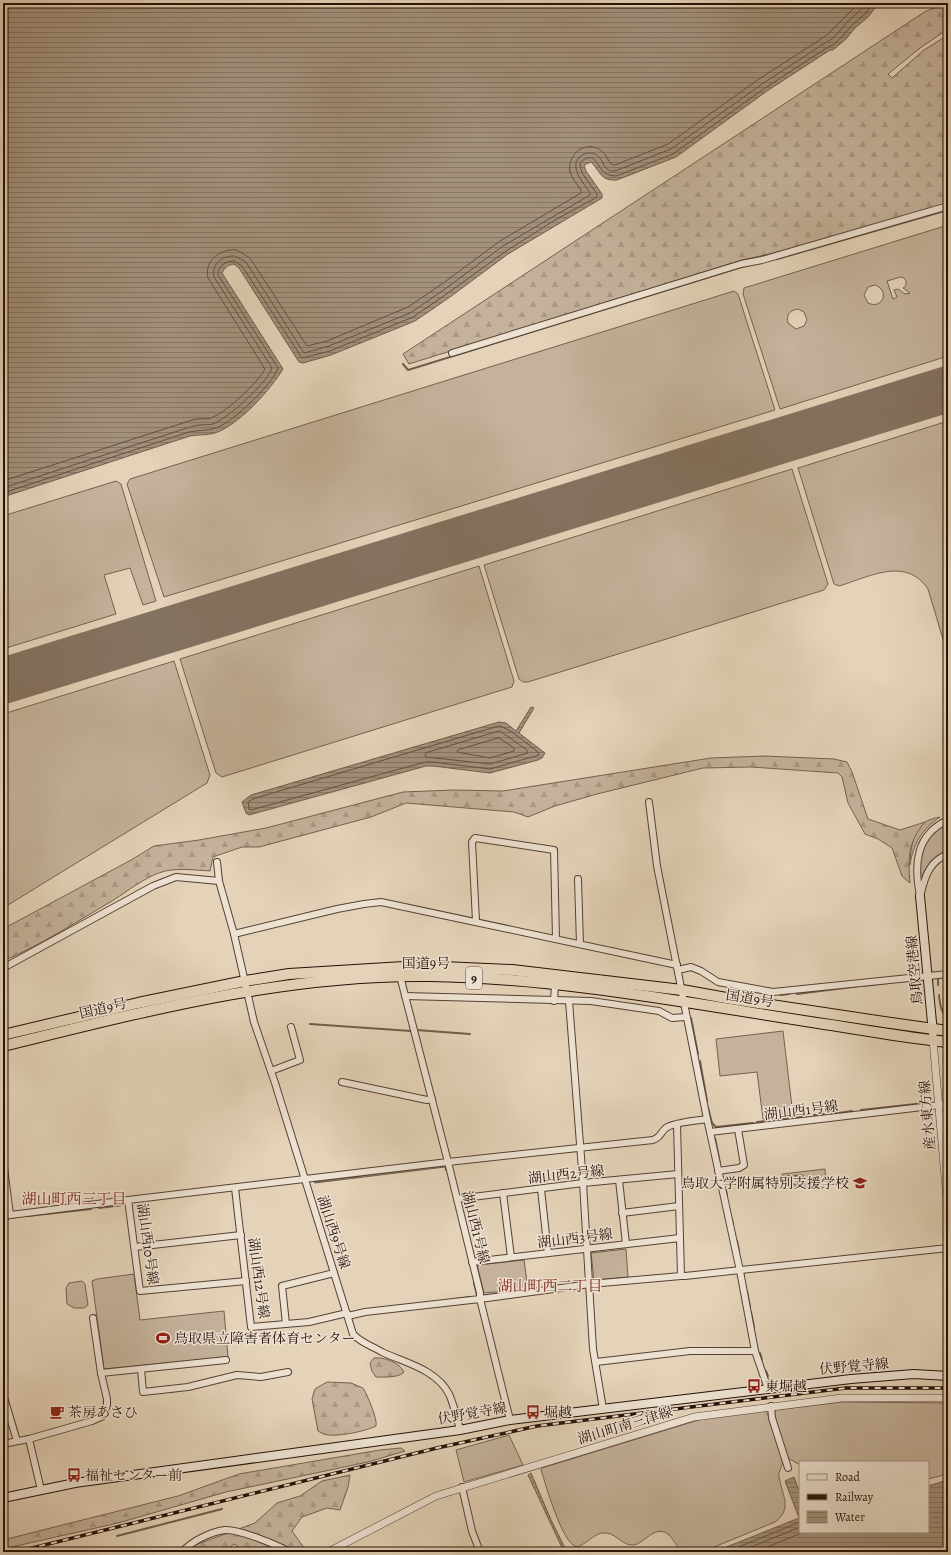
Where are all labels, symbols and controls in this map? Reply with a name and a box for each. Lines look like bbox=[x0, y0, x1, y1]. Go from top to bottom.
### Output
street label: 鳥取空港線 bbox=[902, 934, 927, 1006]
street label: 国道9号 bbox=[402, 954, 450, 973]
road number: 9 bbox=[466, 967, 482, 989]
street label: 国道9号 bbox=[725, 985, 775, 1012]
street label: 国道9号 bbox=[77, 994, 129, 1023]
street label: 産水東方線 bbox=[915, 1079, 940, 1151]
street label: 湖山西1号線 bbox=[763, 1097, 839, 1124]
street label: 湖山西2号線 bbox=[527, 1161, 605, 1188]
place label: 鳥取大学附属特別支援学校 bbox=[681, 1174, 849, 1193]
school or university icon: 鳥取大学附属特別支援学校 bbox=[852, 1175, 868, 1191]
district label: 湖山町西三丁目 bbox=[21, 1189, 127, 1209]
street label: 湖山西1号線 bbox=[457, 1189, 494, 1266]
street label: 湖山西9号線 bbox=[313, 1193, 354, 1271]
street label: 湖山西10号線 bbox=[132, 1202, 163, 1286]
street label: 湖山西3号線 bbox=[536, 1224, 614, 1253]
street label: 湖山西12号線 bbox=[243, 1236, 274, 1320]
district label: 湖山町西二丁目 bbox=[497, 1276, 603, 1296]
place label: 鳥取県立障害者体育センター bbox=[174, 1329, 355, 1348]
sports icon: 鳥取県立障害者体育センター bbox=[155, 1330, 171, 1346]
street label: 伏野覚寺線 bbox=[818, 1354, 890, 1379]
place label: 東堀越 bbox=[765, 1377, 807, 1396]
bus stop icon: 東堀越 bbox=[746, 1378, 762, 1394]
street label: 伏野覚寺線 bbox=[436, 1398, 508, 1429]
street label: 湖山町南三津線 bbox=[576, 1402, 675, 1449]
place label: 茶房あさひ bbox=[68, 1403, 138, 1422]
place label: 堀越 bbox=[544, 1403, 572, 1422]
cafe icon: 茶房あさひ bbox=[49, 1404, 65, 1420]
bus stop icon: 堀越 bbox=[525, 1404, 541, 1420]
legend bbox=[799, 1461, 929, 1533]
place label: 福祉センター前 bbox=[85, 1466, 182, 1485]
bus stop icon: 福祉センター前 bbox=[66, 1467, 82, 1483]
text: Road bbox=[835, 1469, 861, 1485]
text: Railway bbox=[835, 1489, 874, 1505]
text: Water bbox=[834, 1509, 865, 1525]

